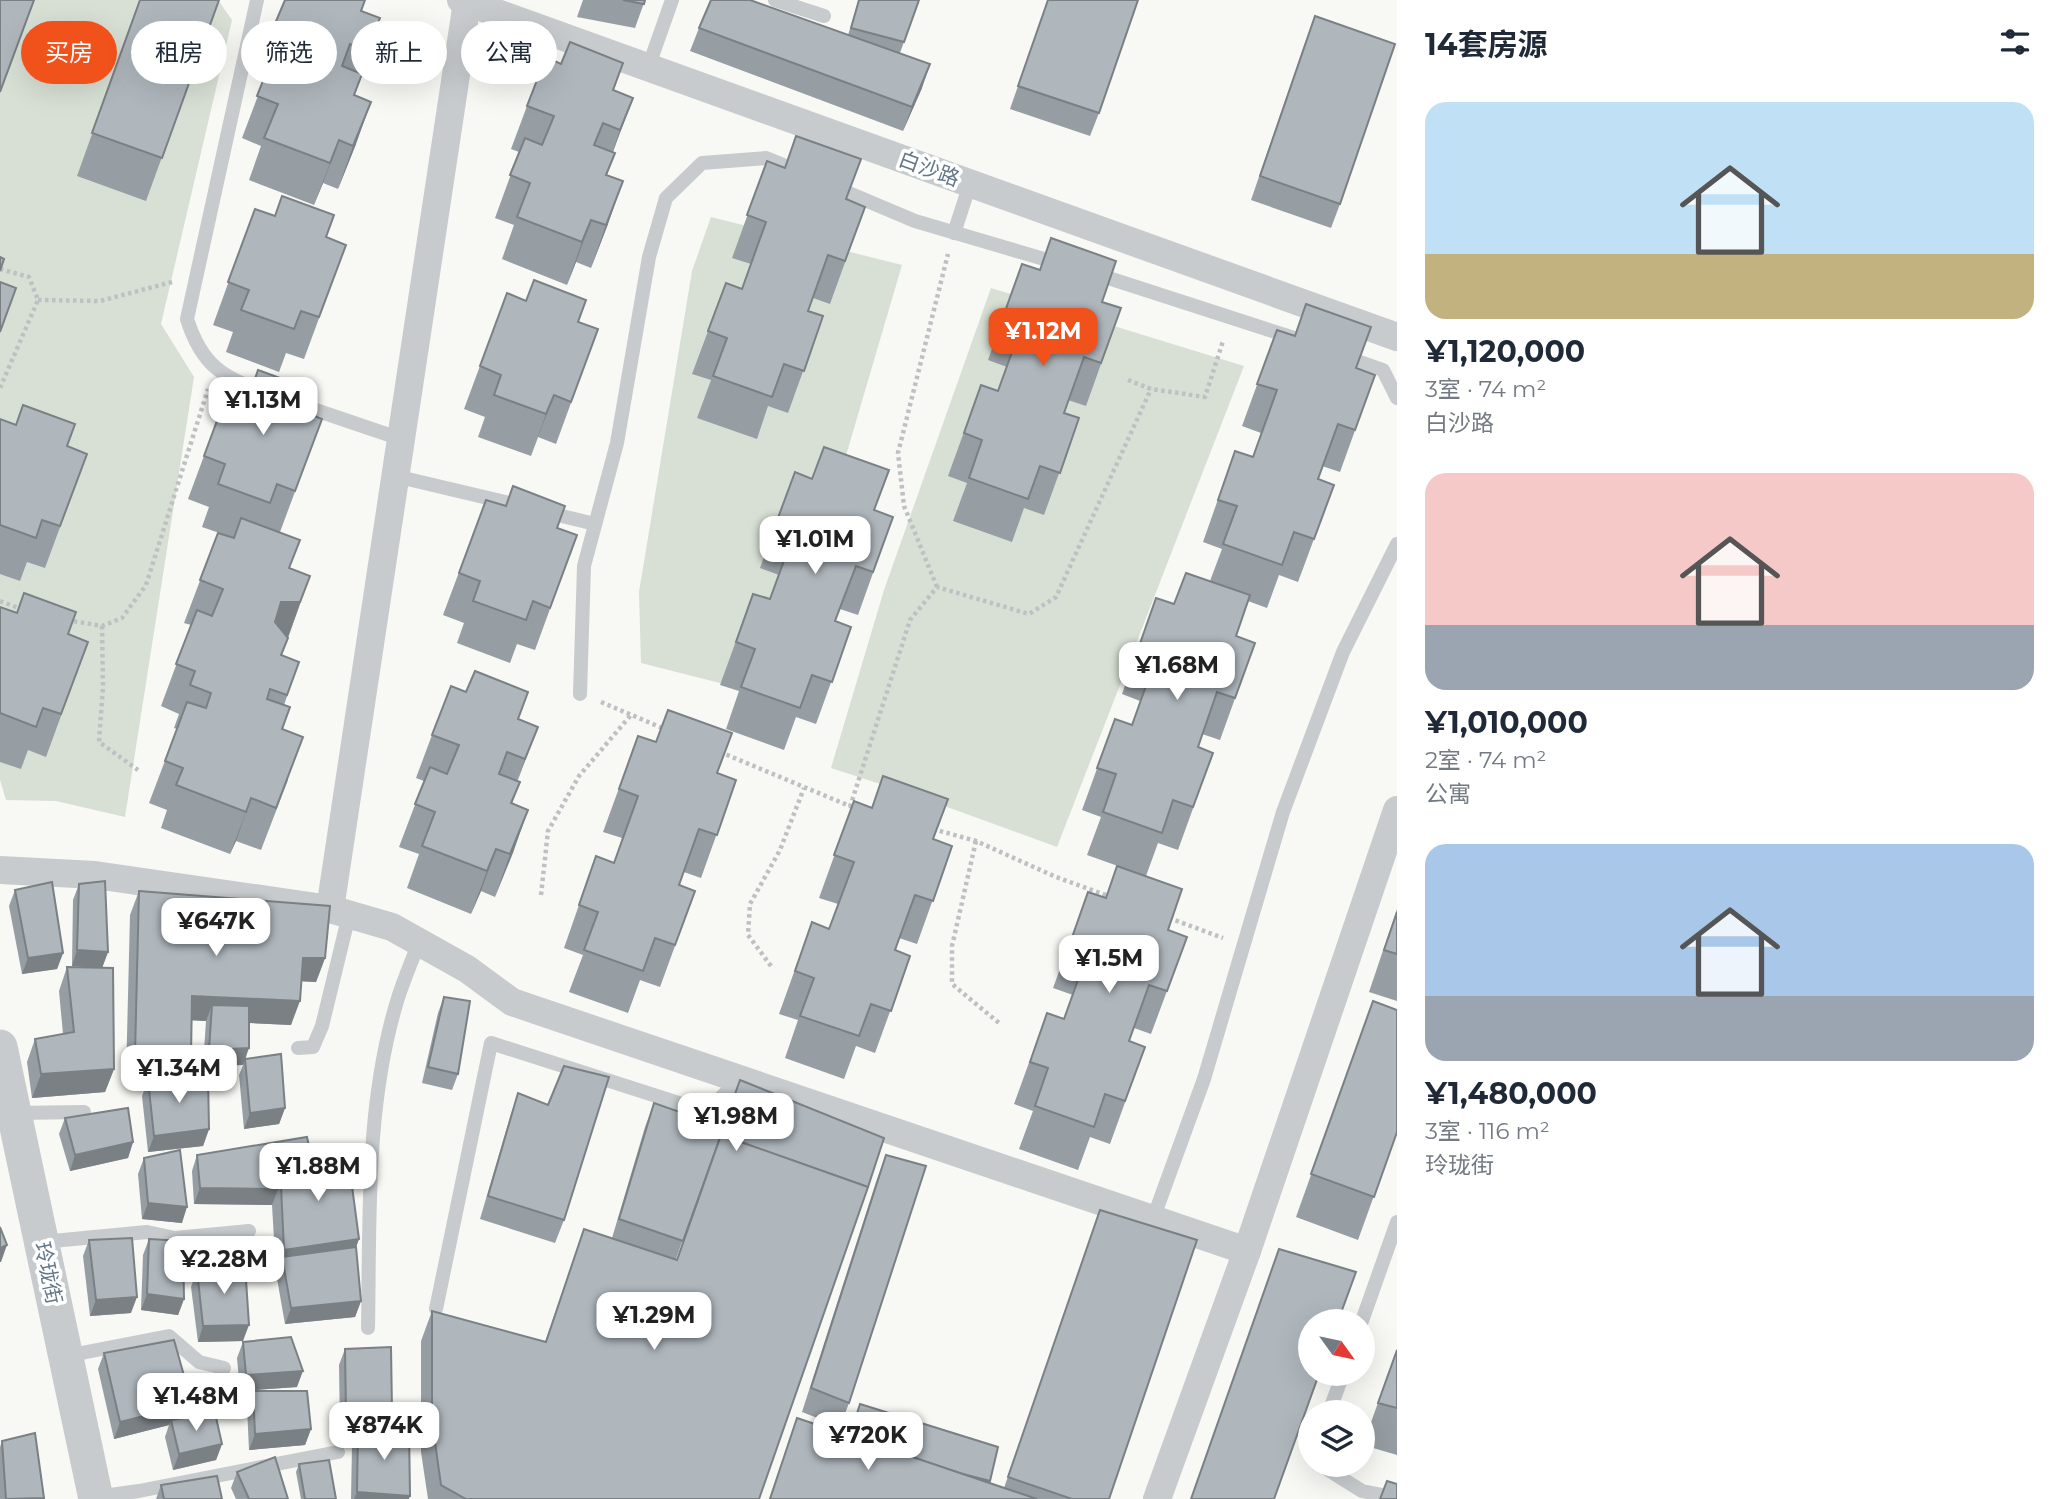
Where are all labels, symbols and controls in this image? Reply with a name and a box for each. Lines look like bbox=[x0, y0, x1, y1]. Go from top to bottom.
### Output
chip: 买房 bbox=[21, 21, 117, 84]
chip: 租房 bbox=[131, 21, 227, 84]
chip: 筛选 bbox=[241, 21, 337, 84]
chip: 新上 bbox=[351, 21, 447, 84]
chip: 公寓 bbox=[461, 21, 557, 84]
icon: filters bbox=[1996, 23, 2034, 61]
text: 14套房源 bbox=[1425, 26, 1547, 63]
street label: 白沙路 bbox=[895, 146, 963, 191]
icon: home bbox=[1667, 147, 1793, 273]
pin: ¥1.12M bbox=[986, 308, 1100, 368]
text: ¥1.12M bbox=[1005, 317, 1081, 345]
text: ¥1,120,000 bbox=[1425, 333, 1585, 370]
text: 3室 · 74 m² bbox=[1425, 375, 1546, 403]
pin: ¥1.13M bbox=[206, 378, 320, 437]
text: ¥1.13M bbox=[225, 386, 301, 414]
text: 白沙路 bbox=[1425, 409, 1494, 437]
pin: ¥1.01M bbox=[758, 516, 872, 576]
icon: home bbox=[1667, 518, 1793, 644]
text: ¥1.01M bbox=[776, 525, 854, 553]
pin: ¥1.68M bbox=[1120, 642, 1234, 702]
text: ¥1.68M bbox=[1135, 651, 1219, 679]
text: ¥1,010,000 bbox=[1425, 704, 1588, 741]
text: 2室 · 74 m² bbox=[1425, 746, 1547, 774]
text: 公寓 bbox=[1425, 780, 1471, 808]
icon: home bbox=[1667, 889, 1793, 1015]
pin: ¥647K bbox=[167, 898, 265, 958]
text: ¥647K bbox=[177, 907, 255, 935]
pin: ¥1.5M bbox=[1060, 936, 1158, 995]
text: ¥1.5M bbox=[1075, 944, 1143, 972]
pin: ¥1.34M bbox=[122, 1046, 236, 1105]
text: ¥1.34M bbox=[137, 1054, 221, 1082]
text: ¥1,480,000 bbox=[1425, 1075, 1597, 1112]
pin: ¥1.98M bbox=[679, 1094, 793, 1153]
text: ¥1.98M bbox=[694, 1102, 778, 1130]
text: 3室 · 116 m² bbox=[1425, 1117, 1550, 1145]
pin: ¥1.88M bbox=[261, 1144, 375, 1203]
text: 玲珑街 bbox=[1425, 1151, 1494, 1179]
text: ¥1.88M bbox=[275, 1152, 361, 1180]
pin: ¥2.28M bbox=[167, 1236, 281, 1296]
street label: 玲珑街 bbox=[30, 1239, 67, 1306]
text: ¥2.28M bbox=[180, 1245, 268, 1273]
pin: ¥1.29M bbox=[597, 1292, 711, 1352]
text: ¥1.29M bbox=[612, 1301, 696, 1329]
north arrow bbox=[1298, 1309, 1376, 1386]
map controls bbox=[1298, 1309, 1375, 1477]
pin: ¥1.48M bbox=[139, 1374, 253, 1433]
text: ¥1.48M bbox=[153, 1382, 239, 1410]
button: layers bbox=[1298, 1400, 1375, 1477]
pin: ¥874K bbox=[335, 1402, 433, 1462]
text: ¥874K bbox=[345, 1411, 423, 1439]
pin: ¥720K bbox=[819, 1412, 917, 1472]
text: ¥720K bbox=[829, 1421, 907, 1449]

